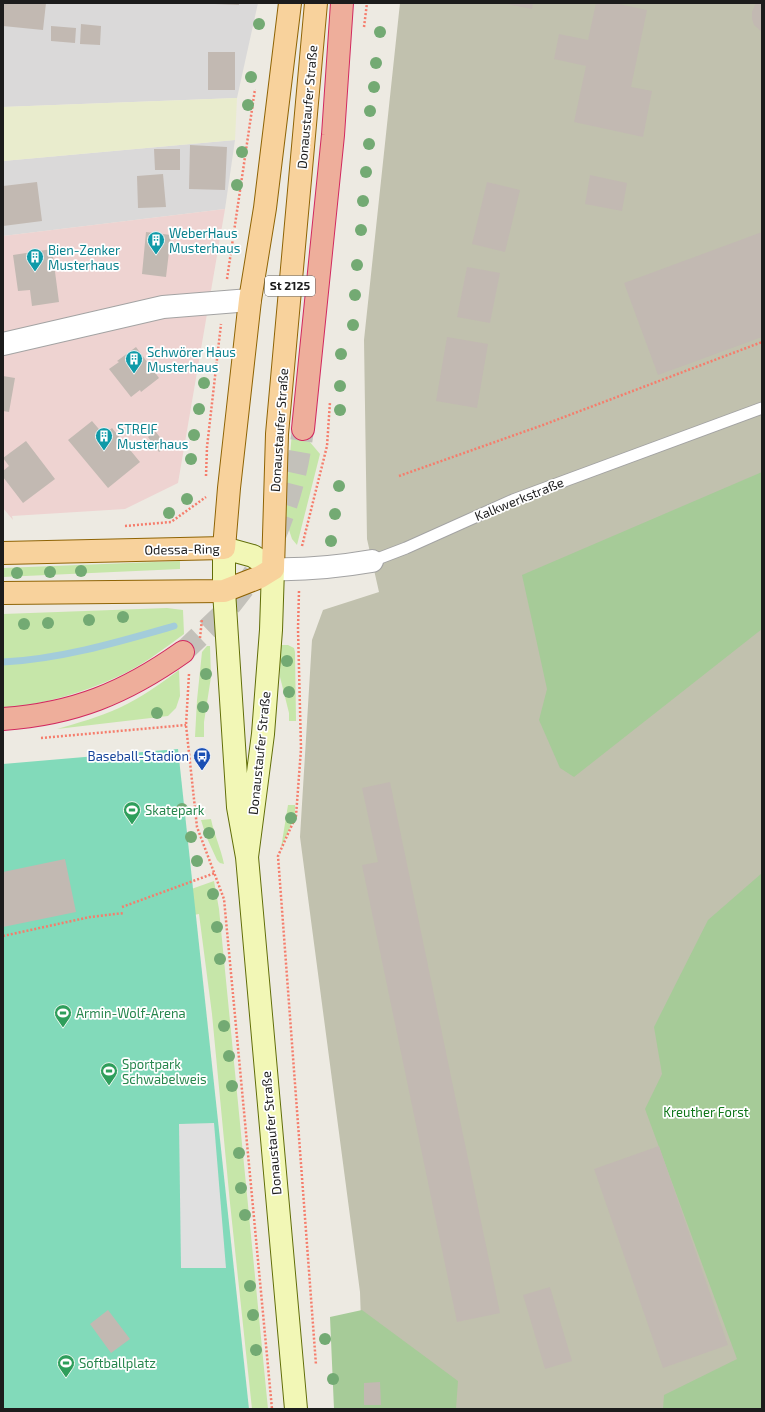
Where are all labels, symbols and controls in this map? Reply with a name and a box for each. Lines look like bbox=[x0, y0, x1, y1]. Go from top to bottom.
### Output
street label: Donaustaufer Straße bbox=[294, 44, 320, 170]
place label: WeberHaus Musterhaus bbox=[169, 225, 240, 256]
building icon: WeberHaus Musterhaus bbox=[146, 230, 166, 255]
place label: Bien-Zenker Musterhaus bbox=[48, 242, 120, 273]
building icon: Bien-Zenker Musterhaus bbox=[25, 247, 45, 272]
road number: St 2125 bbox=[265, 276, 315, 296]
place label: Schwörer Haus Musterhaus bbox=[147, 344, 236, 375]
building icon: Schwörer Haus Musterhaus bbox=[124, 349, 144, 374]
street label: Donaustaufer Straße bbox=[267, 368, 291, 492]
place label: STREIF Musterhaus bbox=[117, 421, 188, 452]
building icon: STREIF Musterhaus bbox=[94, 426, 114, 451]
street label: Kalkwerkstraße bbox=[472, 474, 566, 524]
street label: Odessa-Ring bbox=[144, 540, 220, 558]
street label: Donaustaufer Straße bbox=[245, 690, 273, 816]
bus stop icon: Baseball-Stadion bbox=[192, 746, 212, 771]
place label: Baseball-Stadion bbox=[88, 748, 189, 764]
sports icon: Skatepark bbox=[122, 800, 142, 825]
place label: Skatepark bbox=[145, 802, 205, 818]
sports icon: Armin-Wolf-Arena bbox=[53, 1003, 73, 1028]
place label: Armin-Wolf-Arena bbox=[76, 1005, 186, 1021]
place label: Sportpark Schwabelweis bbox=[122, 1056, 207, 1087]
sports icon: Sportpark Schwabelweis bbox=[99, 1061, 119, 1086]
street label: Donaustaufer Straße bbox=[258, 1070, 284, 1196]
park label: Kreuther Forst bbox=[663, 1104, 749, 1120]
sports icon: Softballplatz bbox=[56, 1353, 76, 1378]
place label: Softballplatz bbox=[79, 1355, 156, 1371]

